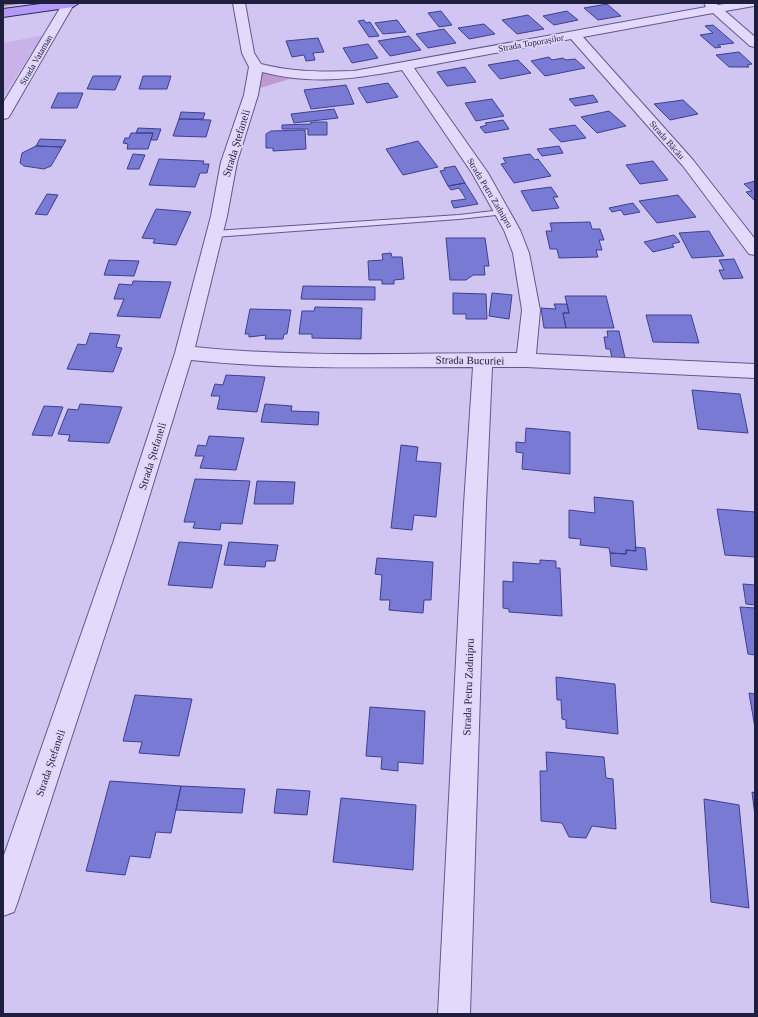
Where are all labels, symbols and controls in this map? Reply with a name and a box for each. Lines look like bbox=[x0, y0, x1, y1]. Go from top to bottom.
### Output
street label: Strada Toporașilor bbox=[497, 32, 565, 54]
street label: Strada Vataman bbox=[18, 33, 55, 87]
street label: Strada Ștefaneli bbox=[220, 108, 252, 178]
street label: Strada Băcău bbox=[648, 119, 687, 162]
street label: Strada Petru Zadnipru bbox=[465, 156, 515, 230]
street label: Strada Bucuriei bbox=[436, 353, 504, 367]
street label: Strada Ștefaneli bbox=[136, 421, 168, 491]
street label: Strada Petru Zadnipru bbox=[460, 638, 476, 736]
street label: Strada Ștefaneli bbox=[33, 728, 67, 798]

